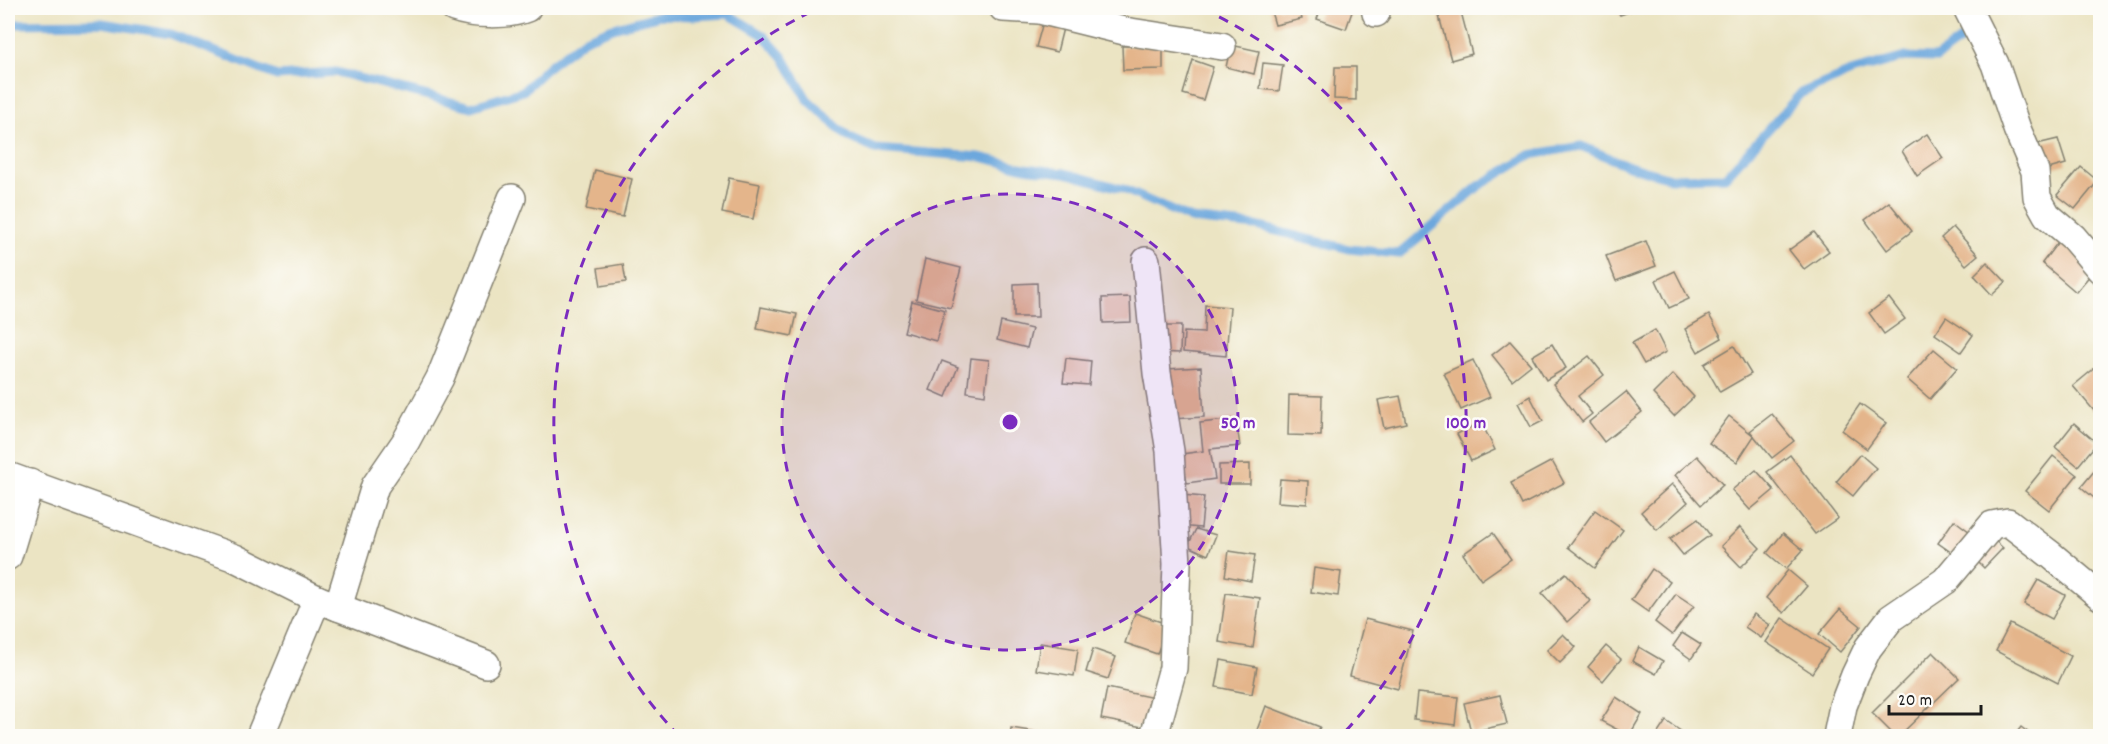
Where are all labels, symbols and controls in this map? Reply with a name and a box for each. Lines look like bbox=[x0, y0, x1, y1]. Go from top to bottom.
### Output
centre of rings bbox=[1000, 412, 1020, 432]
text: 50 m bbox=[1221, 412, 1255, 437]
text: 100 m bbox=[1446, 412, 1486, 437]
scale bar bbox=[1889, 678, 1980, 716]
text: 20 m bbox=[1898, 689, 1932, 714]

